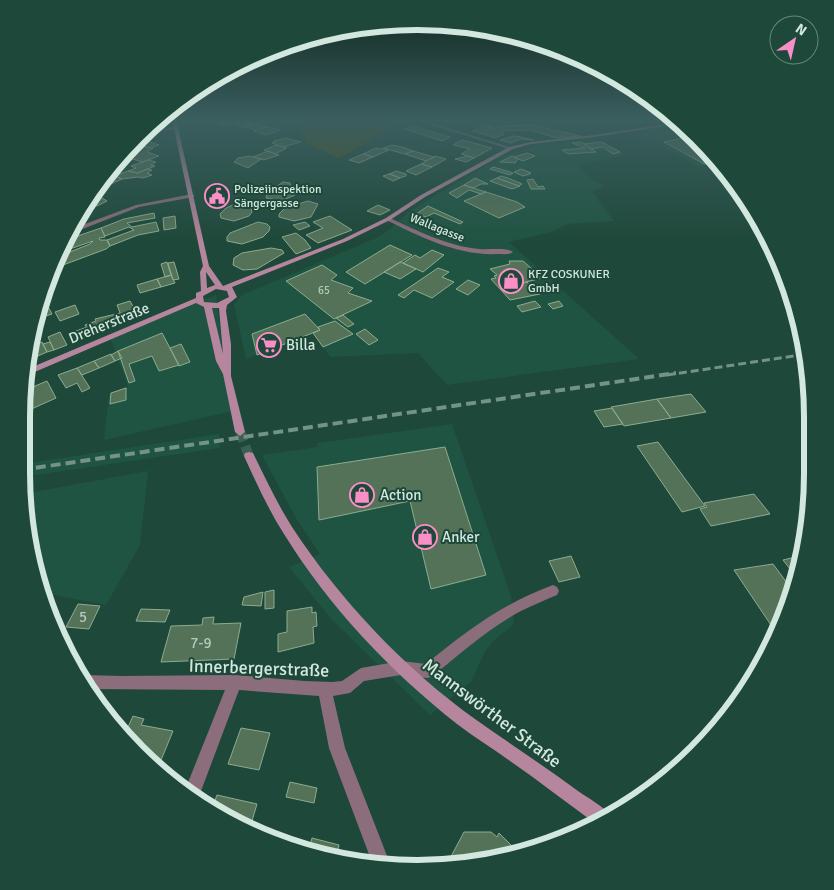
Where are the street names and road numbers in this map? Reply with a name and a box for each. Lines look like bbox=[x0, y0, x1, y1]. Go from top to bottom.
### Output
street label: Wallagasse bbox=[407, 210, 467, 246]
street label: Dreherstraße bbox=[66, 299, 152, 347]
street label: Mannswörther Straße bbox=[418, 654, 566, 772]
street label: Innerbergerstraße bbox=[188, 655, 330, 681]

